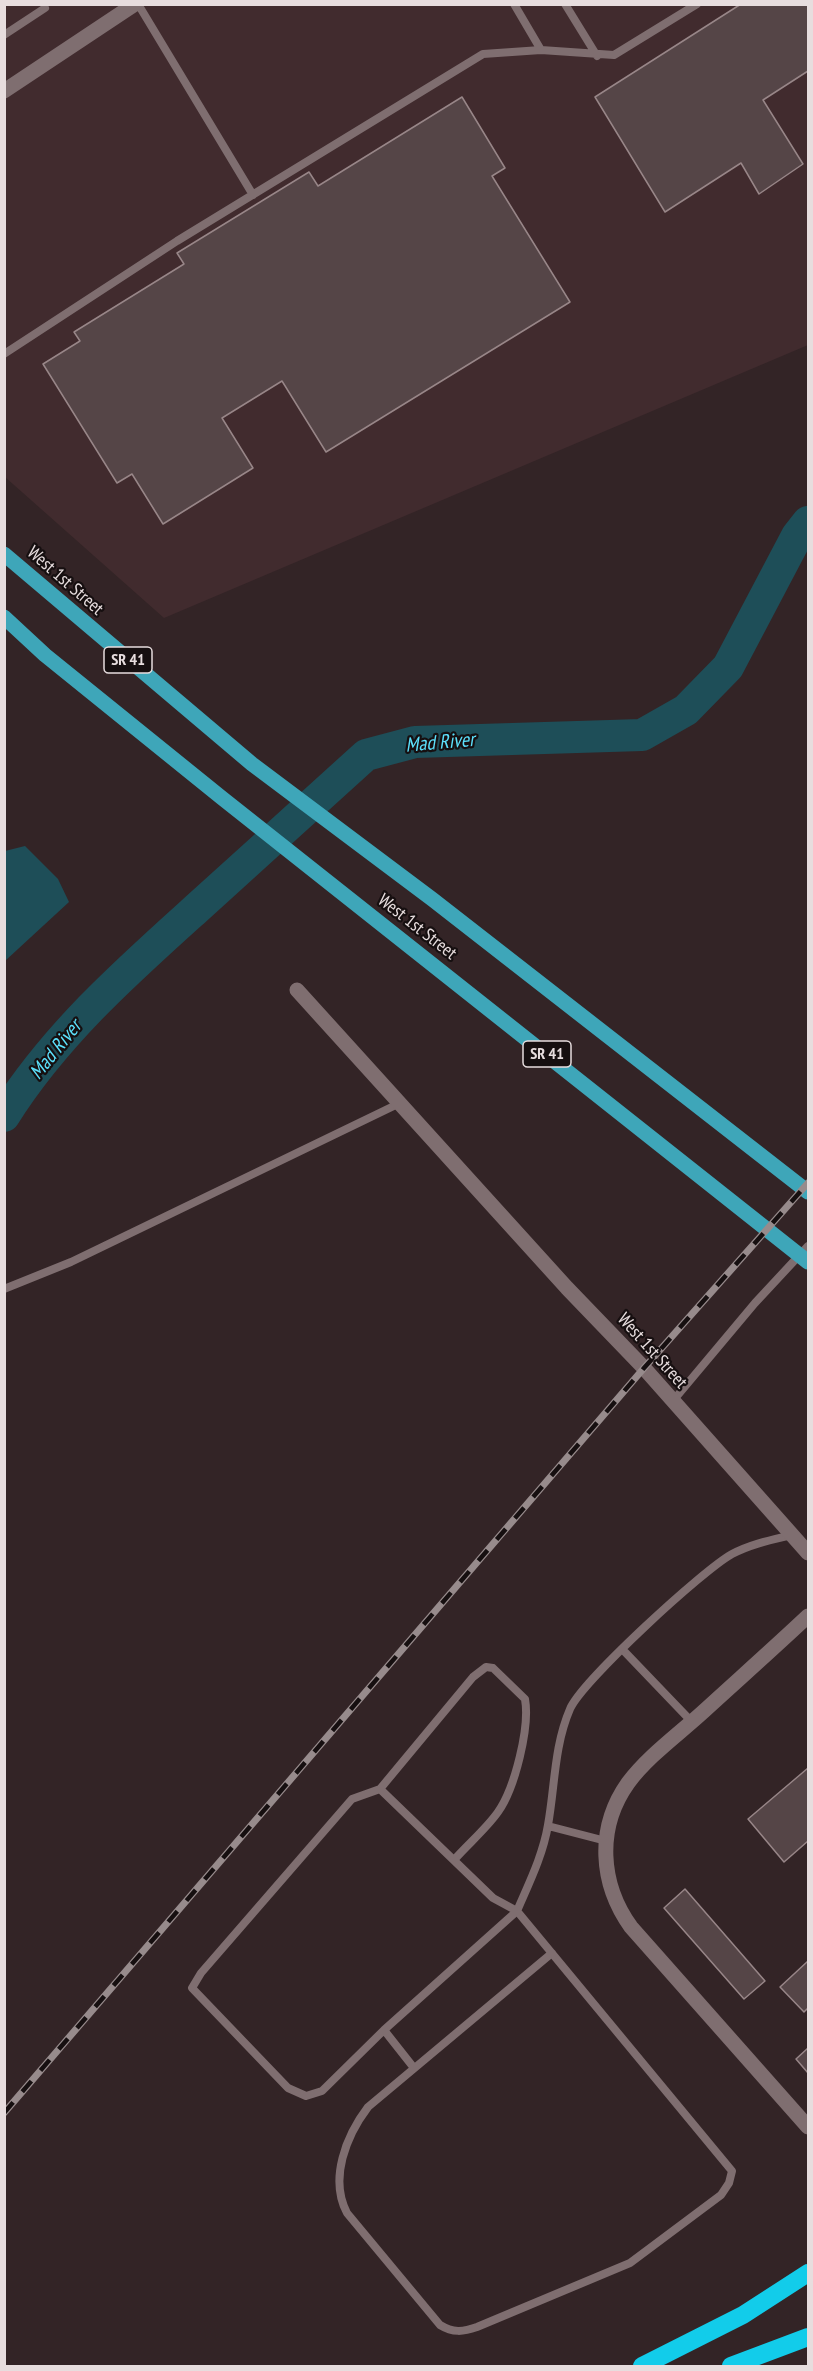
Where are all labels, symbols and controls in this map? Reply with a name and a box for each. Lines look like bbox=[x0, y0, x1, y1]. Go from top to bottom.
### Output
street label: West 1st Street bbox=[22, 542, 108, 620]
road number: SR 41 bbox=[104, 647, 152, 673]
water label: Mad River bbox=[405, 728, 475, 758]
street label: West 1st Street bbox=[373, 890, 461, 964]
water label: Mad River bbox=[25, 1016, 87, 1084]
road number: SR 41 bbox=[523, 1041, 571, 1067]
street label: West 1st Street bbox=[613, 1309, 691, 1393]

